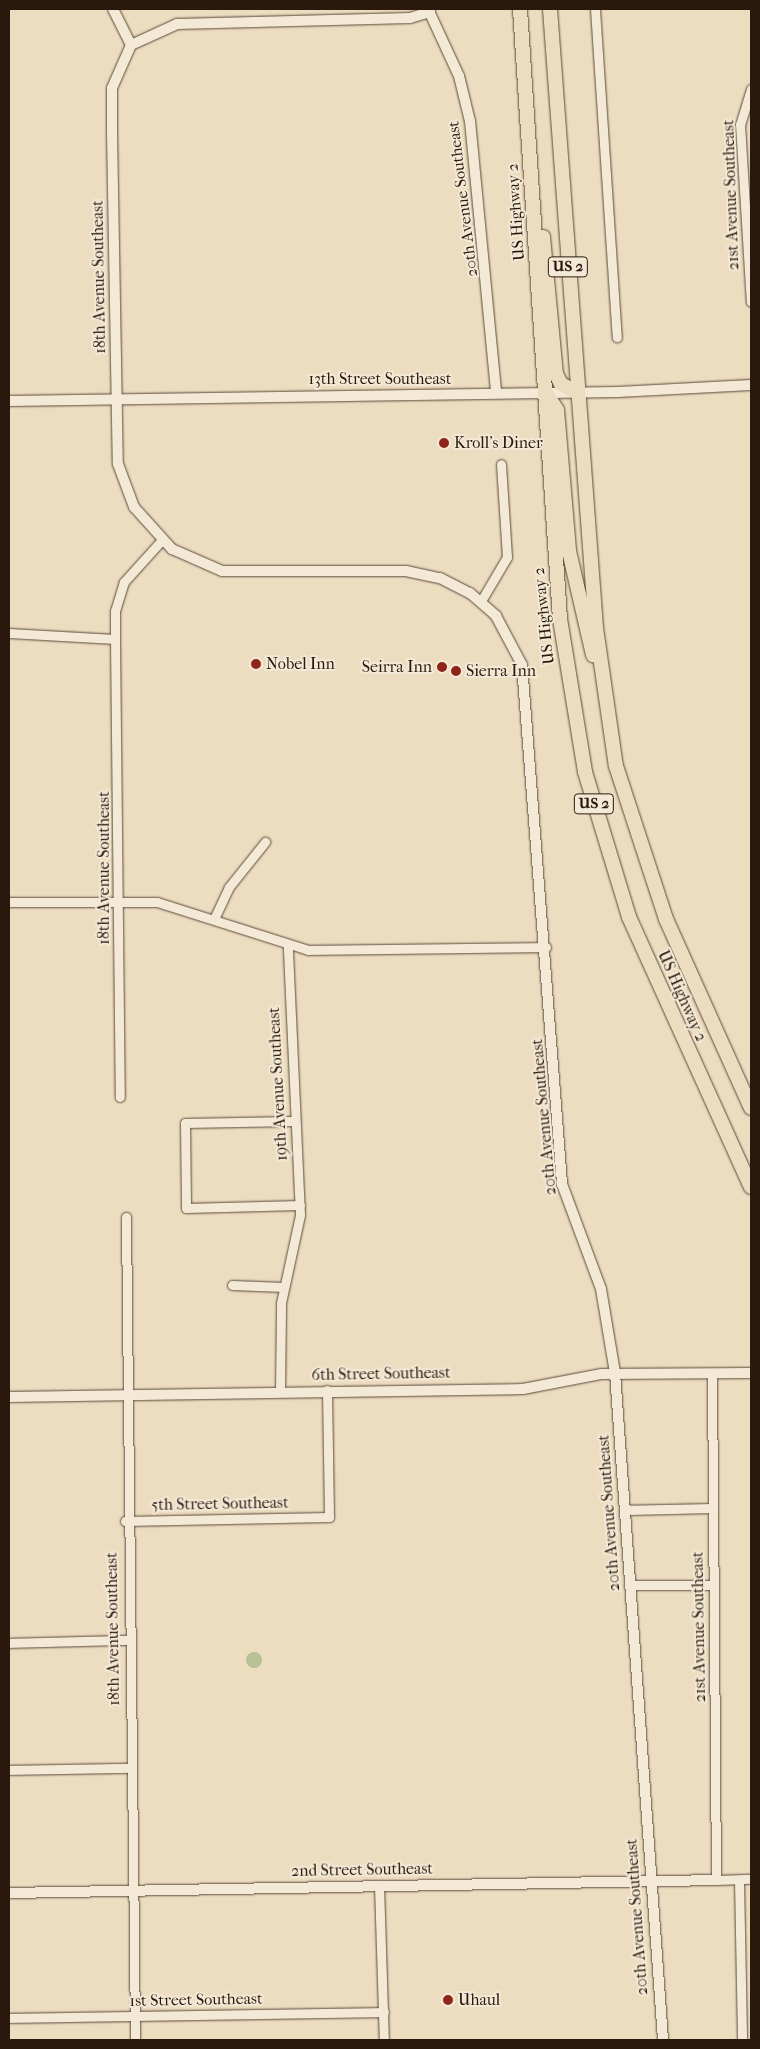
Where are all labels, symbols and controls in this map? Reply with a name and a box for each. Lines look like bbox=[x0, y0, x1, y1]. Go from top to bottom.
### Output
street label: 21st Avenue Southeast bbox=[719, 119, 743, 271]
street label: 20th Avenue Southeast bbox=[444, 120, 482, 278]
street label: US Highway 2 bbox=[503, 163, 529, 261]
street label: 18th Avenue Southeast bbox=[88, 200, 110, 354]
road number: US 2 bbox=[547, 254, 589, 280]
street label: 13th Street Southeast bbox=[309, 369, 451, 389]
place label: Kroll’s Diner bbox=[454, 433, 543, 453]
marker: Kroll’s Diner bbox=[438, 437, 450, 449]
street label: US Highway 2 bbox=[529, 566, 559, 666]
place label: Nobel Inn bbox=[266, 654, 335, 674]
place label: Seirra Inn bbox=[362, 657, 432, 677]
marker: Nobel Inn bbox=[250, 658, 262, 670]
marker: Seirra Inn bbox=[436, 661, 448, 673]
place label: Sierra Inn bbox=[466, 661, 536, 681]
marker: Sierra Inn bbox=[450, 665, 462, 677]
street label: 18th Avenue Southeast bbox=[94, 791, 114, 945]
road number: US 2 bbox=[573, 792, 615, 816]
street label: US Highway 2 bbox=[653, 947, 711, 1045]
street label: 19th Avenue Southeast bbox=[264, 1007, 292, 1161]
street label: 20th Avenue Southeast bbox=[528, 1038, 560, 1196]
street label: 6th Street Southeast bbox=[311, 1363, 451, 1385]
street label: 20th Avenue Southeast bbox=[594, 1434, 624, 1592]
street label: 5th Street Southeast bbox=[151, 1493, 289, 1515]
street label: 21st Avenue Southeast bbox=[688, 1551, 710, 1703]
street label: 18th Avenue Southeast bbox=[102, 1552, 124, 1706]
street label: 20th Avenue Southeast bbox=[622, 1838, 652, 1996]
street label: 2nd Street Southeast bbox=[291, 1859, 433, 1881]
street label: 1st Street Southeast bbox=[129, 1989, 263, 2011]
place label: Uhaul bbox=[458, 1990, 500, 2010]
marker: Uhaul bbox=[442, 1994, 454, 2006]

